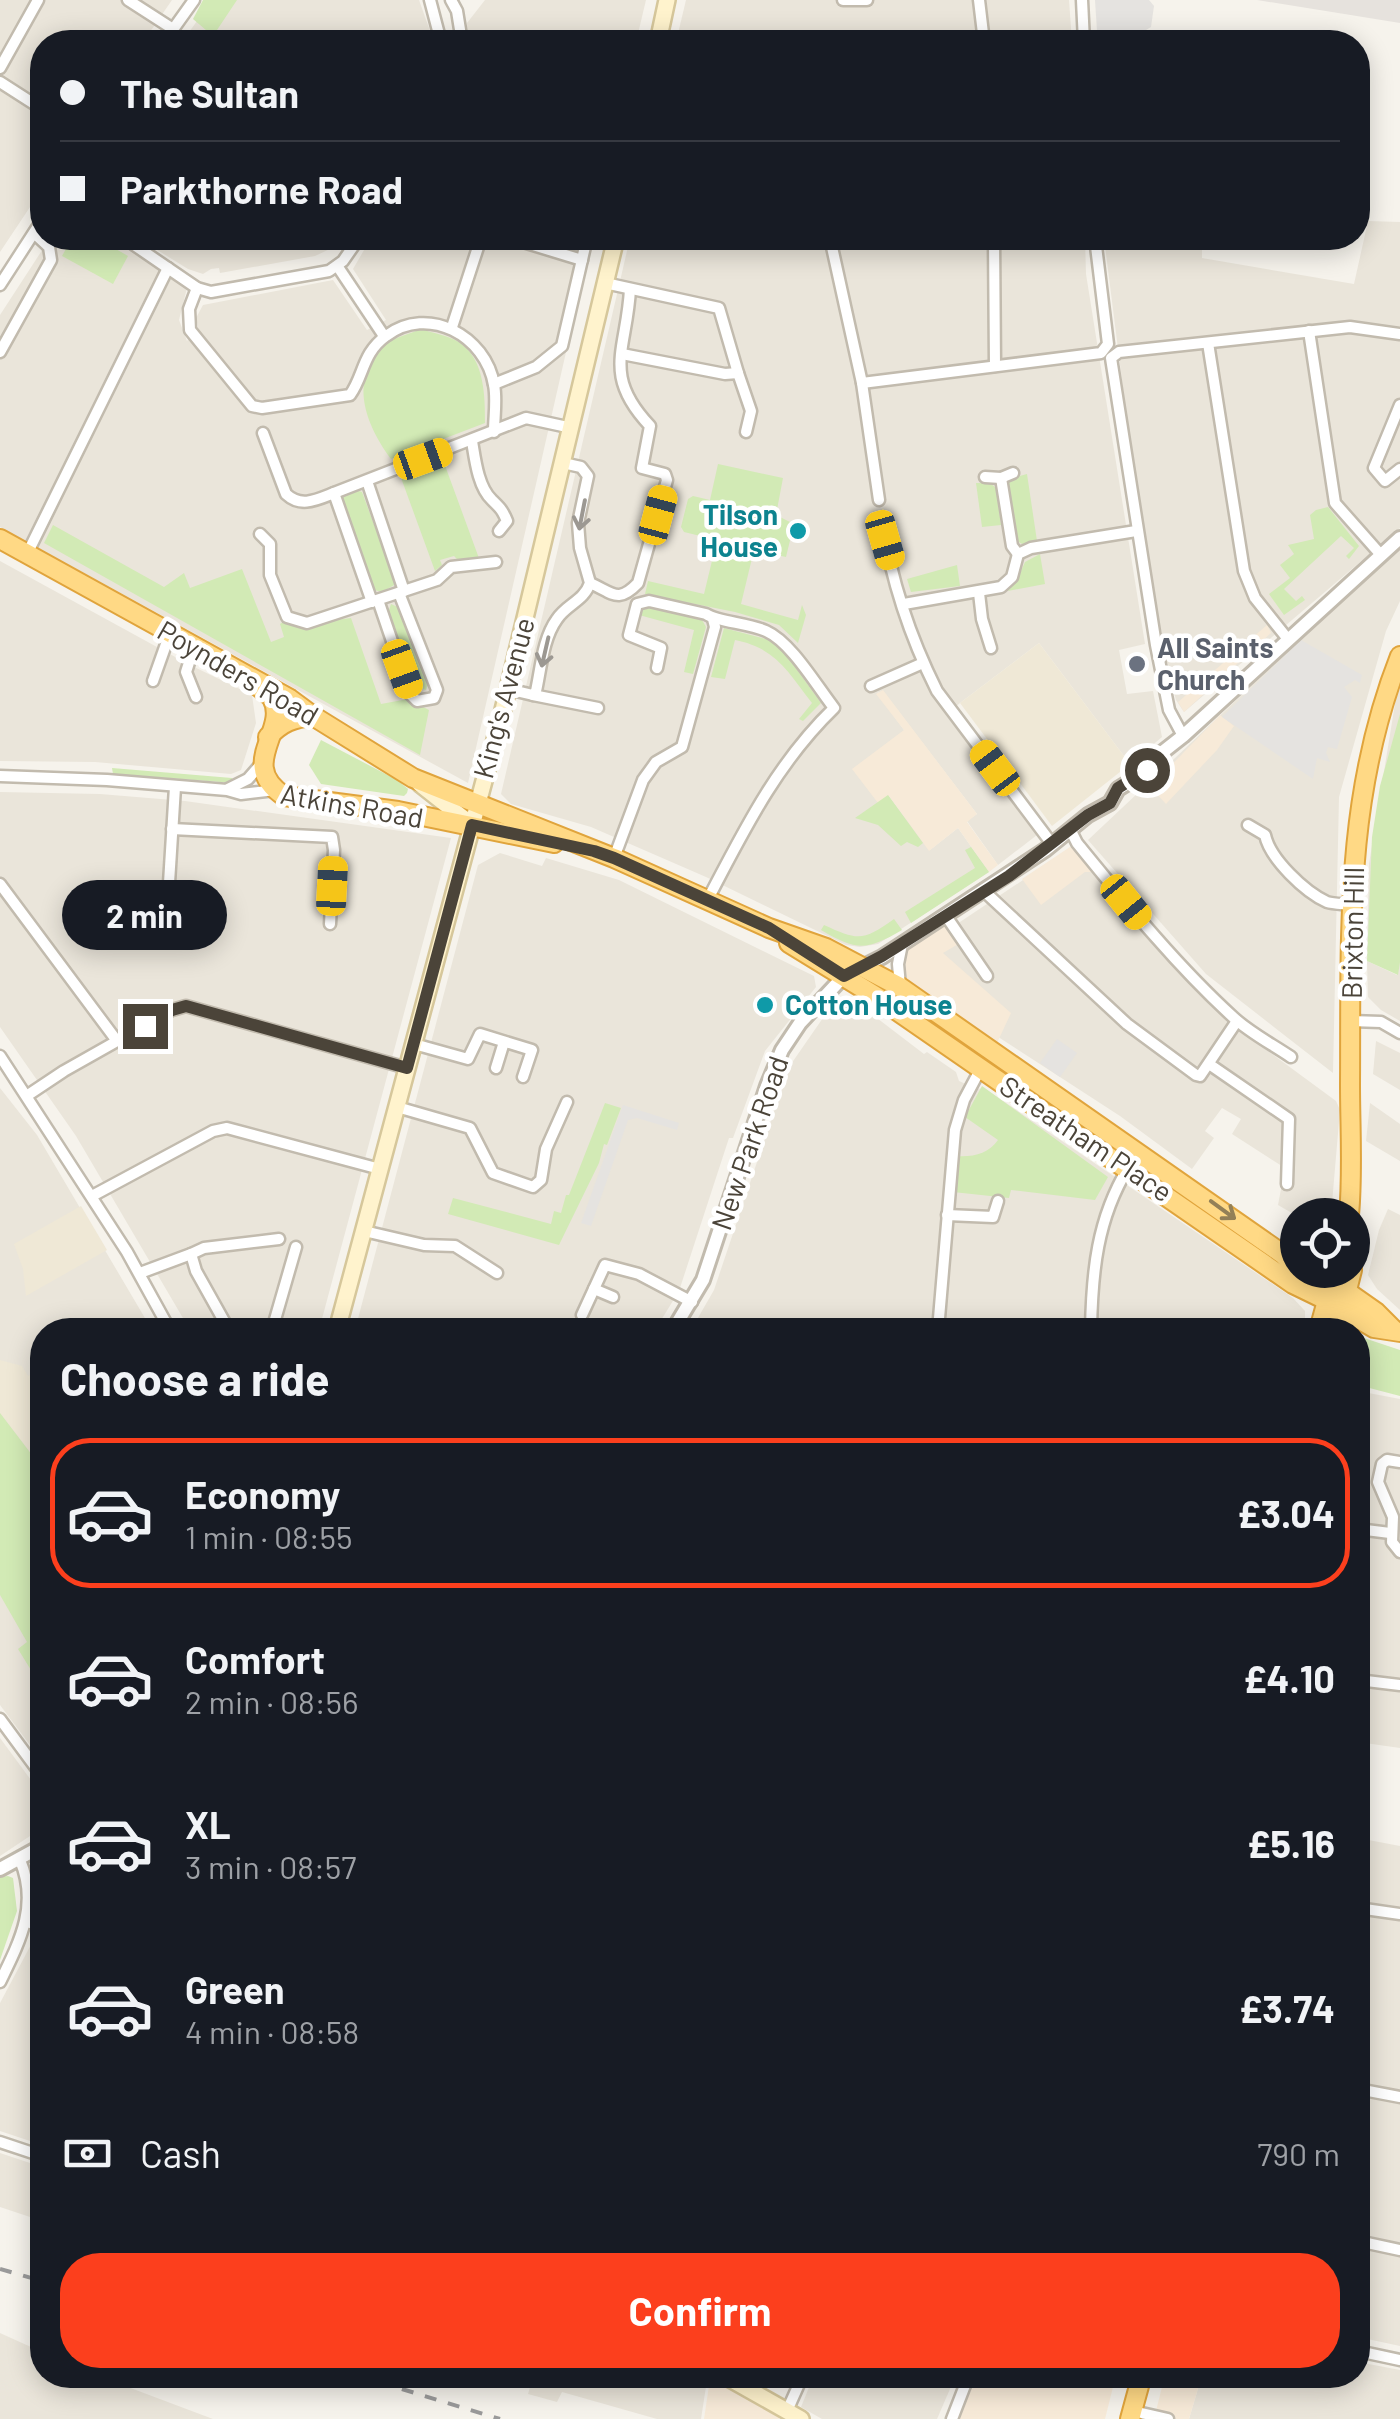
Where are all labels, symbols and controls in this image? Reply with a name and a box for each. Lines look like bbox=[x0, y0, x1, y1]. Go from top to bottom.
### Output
text: The Sultan bbox=[120, 70, 299, 116]
text: Parkthorne Road bbox=[120, 166, 403, 212]
car bbox=[390, 435, 456, 483]
car bbox=[636, 482, 680, 548]
place label: Tilson House bbox=[700, 497, 778, 563]
one-way arrow bbox=[571, 498, 590, 530]
car bbox=[862, 507, 908, 573]
marker: Tilson House bbox=[787, 520, 809, 542]
street label: Poynders Road bbox=[152, 612, 325, 732]
street label: King's Avenue bbox=[465, 614, 541, 782]
place label: All Saints Church bbox=[1157, 630, 1273, 696]
car bbox=[378, 636, 426, 702]
one-way arrow bbox=[535, 636, 553, 668]
marker: All Saints Church bbox=[1126, 653, 1148, 675]
car bbox=[965, 735, 1025, 801]
route start bbox=[1125, 748, 1170, 793]
street label: Atkins Road bbox=[278, 776, 426, 834]
car bbox=[315, 855, 349, 917]
street label: Brixton Hill bbox=[1334, 867, 1370, 999]
car bbox=[1095, 869, 1157, 935]
callout: 2 min bbox=[62, 881, 228, 951]
text: 2 min bbox=[106, 896, 183, 934]
place label: Cotton House bbox=[785, 987, 953, 1021]
marker: Cotton House bbox=[754, 994, 776, 1016]
route end bbox=[123, 1004, 168, 1049]
street label: New Park Road bbox=[703, 1051, 795, 1234]
street label: Streatham Place bbox=[994, 1068, 1179, 1208]
map controls bbox=[1280, 1198, 1370, 1288]
button: locate bbox=[1280, 1198, 1370, 1288]
one-way arrow bbox=[1209, 1199, 1236, 1220]
text: Choose a ride bbox=[60, 1351, 330, 1405]
icon: car bbox=[65, 1468, 155, 1558]
text: Economy bbox=[185, 1471, 340, 1517]
text: £3.04 bbox=[1237, 1490, 1335, 1536]
text: 1 min · 08:55 bbox=[185, 1517, 353, 1555]
icon: car bbox=[65, 1633, 155, 1723]
text: Comfort bbox=[185, 1636, 325, 1682]
text: £4.10 bbox=[1243, 1655, 1335, 1701]
text: 2 min · 08:56 bbox=[185, 1682, 358, 1720]
icon: car bbox=[65, 1798, 155, 1888]
text: XL bbox=[185, 1801, 231, 1847]
text: £5.16 bbox=[1247, 1820, 1335, 1866]
text: 3 min · 08:57 bbox=[185, 1847, 356, 1885]
icon: car bbox=[65, 1963, 155, 2053]
text: Green bbox=[185, 1966, 285, 2012]
text: £3.74 bbox=[1239, 1985, 1335, 2031]
text: 4 min · 08:58 bbox=[185, 2012, 359, 2050]
icon: cash bbox=[60, 2126, 115, 2181]
text: Cash bbox=[140, 2130, 221, 2176]
text: 790 m bbox=[1257, 2134, 1340, 2172]
button: Confirm bbox=[60, 2253, 1340, 2368]

